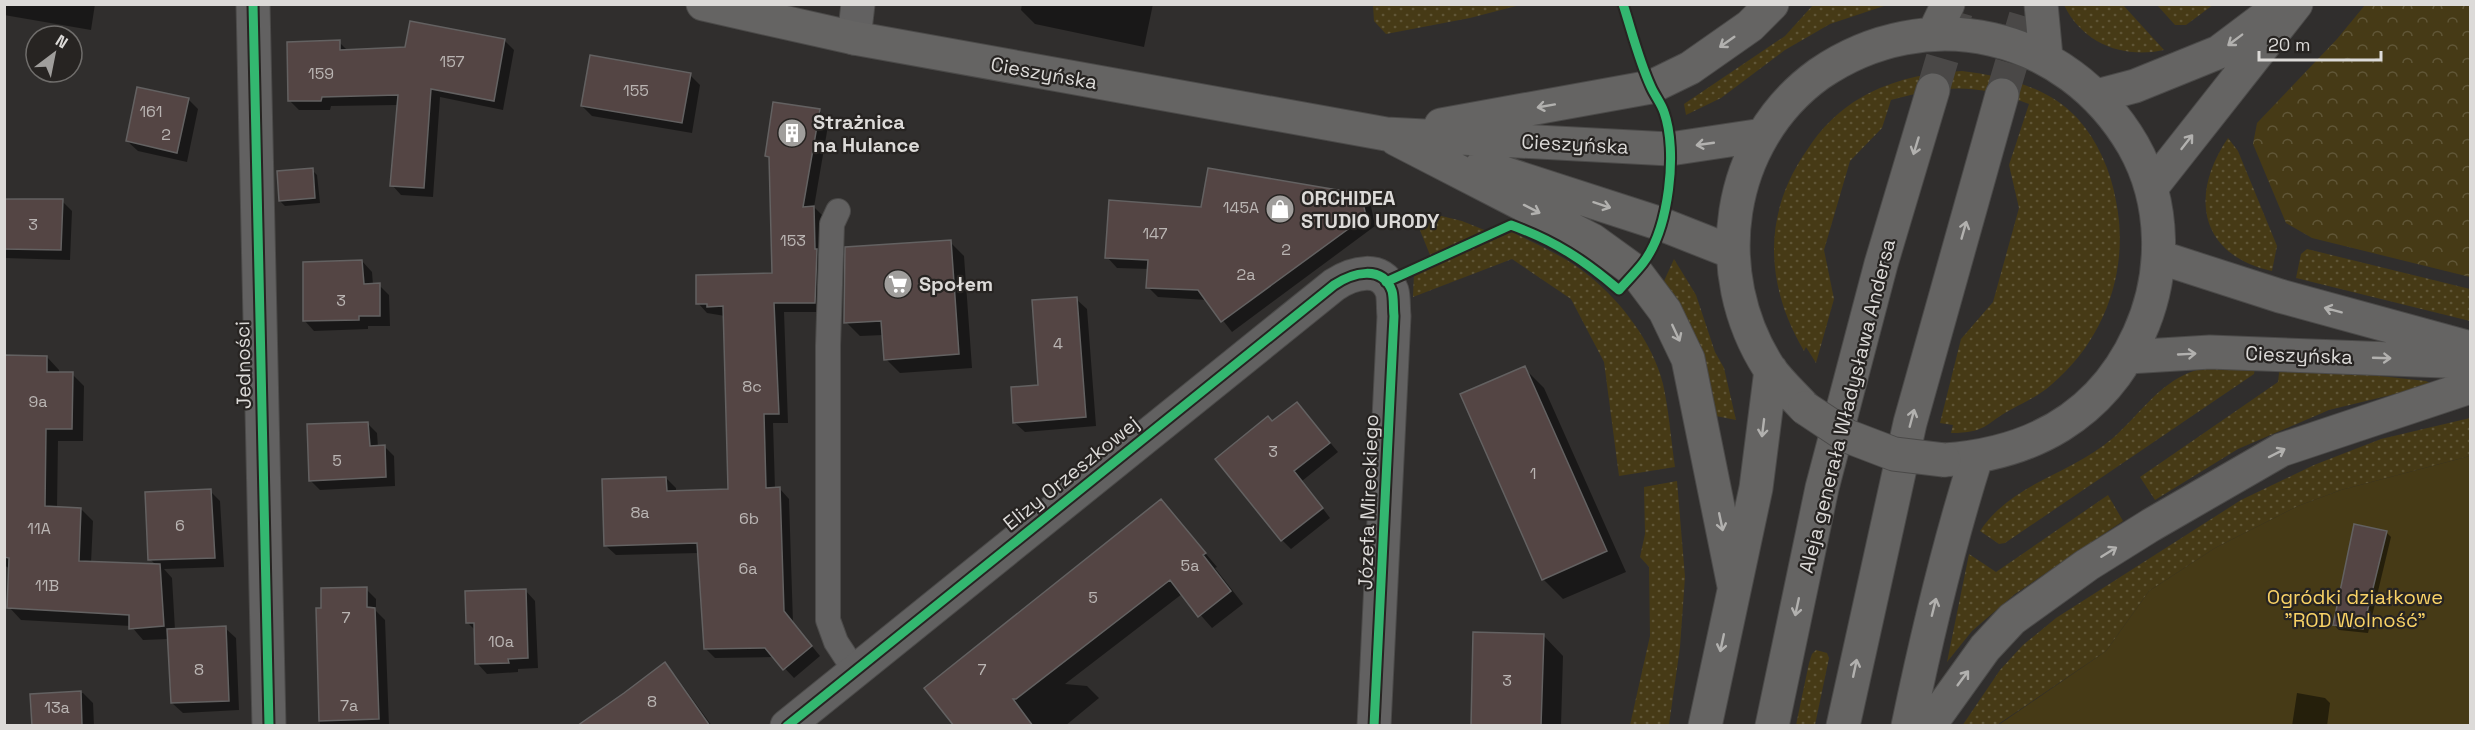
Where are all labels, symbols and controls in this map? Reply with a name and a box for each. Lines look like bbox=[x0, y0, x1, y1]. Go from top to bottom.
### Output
north arrow bbox=[24, 24, 84, 84]
scale bar bbox=[2259, 24, 2380, 62]
text: N bbox=[52, 30, 72, 53]
one-way arrow bbox=[2227, 33, 2243, 46]
text: 20 m bbox=[2268, 33, 2311, 56]
one-way arrow bbox=[1720, 36, 1736, 48]
house number: 157 bbox=[439, 51, 465, 72]
street label: Cieszyńska bbox=[989, 51, 1099, 95]
house number: 159 bbox=[308, 63, 334, 84]
house number: 155 bbox=[623, 80, 649, 101]
house number: 161 bbox=[139, 101, 163, 122]
one-way arrow bbox=[1537, 101, 1557, 112]
place label: Strażnica na Hulance bbox=[813, 109, 920, 158]
building icon: Strażnica na Hulance bbox=[776, 117, 808, 149]
house number: 2 bbox=[161, 124, 171, 145]
street label: Cieszyńska bbox=[1521, 128, 1629, 160]
one-way arrow bbox=[2181, 134, 2194, 150]
one-way arrow bbox=[1910, 136, 1921, 155]
one-way arrow bbox=[1696, 138, 1715, 149]
place label: ORCHIDEA STUDIO URODY bbox=[1301, 185, 1440, 234]
shop icon: ORCHIDEA STUDIO URODY bbox=[1264, 193, 1296, 225]
house number: 145A bbox=[1223, 197, 1259, 218]
one-way arrow bbox=[1592, 200, 1611, 211]
one-way arrow bbox=[1523, 203, 1540, 215]
house number: 3 bbox=[28, 214, 38, 235]
one-way arrow bbox=[1959, 221, 1970, 240]
house number: 147 bbox=[1142, 223, 1168, 244]
house number: 153 bbox=[780, 230, 806, 251]
street label: Aleja generała Władysława Andersa bbox=[1793, 236, 1901, 576]
house number: 2 bbox=[1281, 239, 1291, 260]
house number: 2a bbox=[1237, 264, 1255, 285]
supermarket icon: Społem bbox=[882, 268, 914, 300]
place label: Społem bbox=[919, 271, 993, 297]
house number: 3 bbox=[336, 290, 346, 311]
one-way arrow bbox=[2324, 304, 2343, 316]
street label: Jedności bbox=[229, 321, 257, 409]
one-way arrow bbox=[1670, 323, 1682, 341]
house number: 4 bbox=[1053, 333, 1063, 354]
street label: Cieszyńska bbox=[2245, 340, 2353, 370]
one-way arrow bbox=[2176, 348, 2196, 359]
one-way arrow bbox=[2371, 353, 2391, 364]
house number: 8c bbox=[742, 376, 762, 397]
house number: 9a bbox=[29, 391, 48, 412]
one-way arrow bbox=[1907, 409, 1918, 428]
street label: Elizy Orzeszkowej bbox=[998, 410, 1144, 536]
street label: Józefa Mireckiego bbox=[1352, 414, 1384, 590]
one-way arrow bbox=[1757, 417, 1768, 437]
house number: 3 bbox=[1268, 441, 1278, 462]
one-way arrow bbox=[2268, 447, 2286, 458]
house number: 5 bbox=[332, 450, 342, 471]
house number: 1 bbox=[1530, 463, 1536, 484]
house number: 8a bbox=[630, 502, 650, 523]
house number: 6b bbox=[739, 508, 759, 529]
one-way arrow bbox=[1715, 512, 1727, 531]
house number: 6 bbox=[175, 515, 185, 536]
house number: 11A bbox=[27, 518, 51, 539]
one-way arrow bbox=[2100, 545, 2117, 557]
house number: 5a bbox=[1181, 555, 1199, 576]
house number: 6a bbox=[739, 558, 758, 579]
house number: 11B bbox=[35, 575, 59, 596]
park label: Ogródki działkowe "ROD Wolność" bbox=[2267, 584, 2443, 633]
house number: 5 bbox=[1088, 587, 1098, 608]
one-way arrow bbox=[1791, 597, 1802, 616]
one-way arrow bbox=[1928, 598, 1940, 617]
house number: 7 bbox=[341, 607, 351, 628]
house number: 10a bbox=[488, 631, 514, 652]
one-way arrow bbox=[1716, 633, 1727, 652]
house number: 8 bbox=[194, 659, 204, 680]
house number: 7 bbox=[977, 659, 987, 680]
one-way arrow bbox=[1850, 659, 1861, 679]
house number: 3 bbox=[1502, 670, 1512, 691]
one-way arrow bbox=[1956, 670, 1969, 686]
house number: 8 bbox=[647, 691, 657, 712]
house number: 7a bbox=[340, 695, 358, 716]
house number: 13a bbox=[44, 697, 70, 718]

